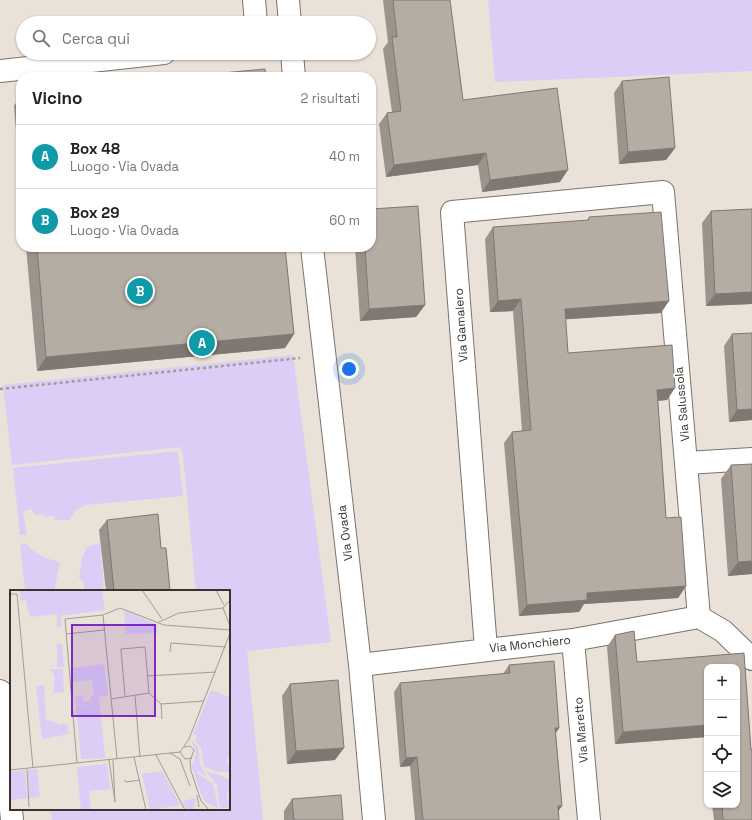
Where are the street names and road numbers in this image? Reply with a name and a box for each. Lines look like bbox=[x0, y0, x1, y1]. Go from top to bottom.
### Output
street label: Via Gamalero bbox=[450, 287, 472, 363]
street label: Via Salussola bbox=[671, 366, 693, 442]
street label: Via Ovada bbox=[334, 504, 356, 562]
street label: Via Monchiero bbox=[488, 632, 572, 656]
street label: Via Maretto bbox=[570, 696, 592, 764]

